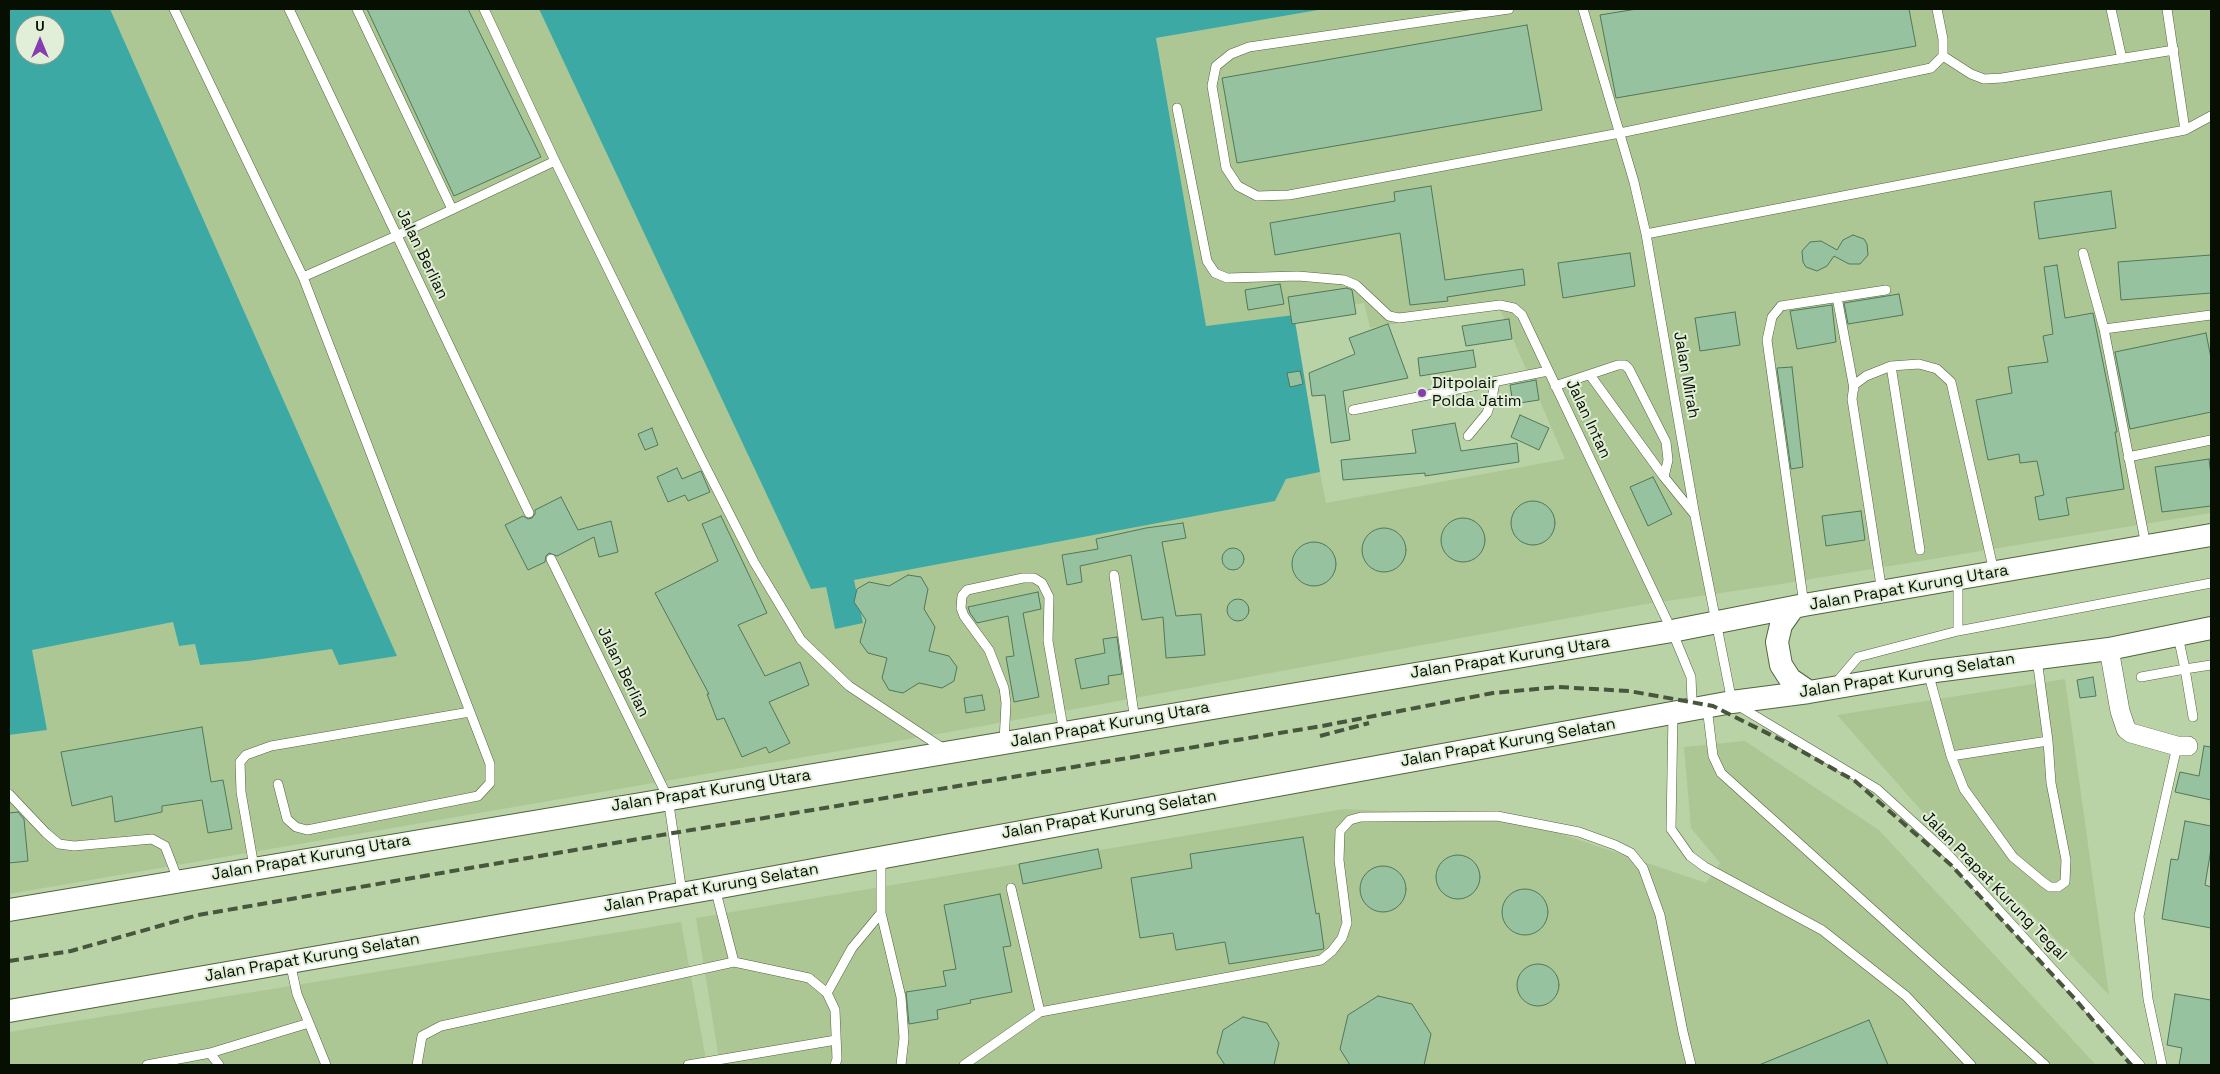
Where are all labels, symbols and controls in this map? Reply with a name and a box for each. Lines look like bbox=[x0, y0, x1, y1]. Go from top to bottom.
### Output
north arrow bbox=[15, 15, 65, 65]
text: U bbox=[35, 17, 45, 35]
street label: Jalan Berlian bbox=[392, 206, 452, 302]
street label: Jalan Mirah bbox=[1669, 330, 1703, 420]
place label: Ditpolair Polda Jatim bbox=[1432, 374, 1522, 412]
street label: Jalan Intan bbox=[1561, 376, 1615, 462]
marker: Ditpolair Polda Jatim bbox=[1416, 387, 1428, 399]
street label: Jalan Prapat Kurung Utara bbox=[1808, 561, 2010, 615]
street label: Jalan Berlian bbox=[593, 624, 653, 720]
street label: Jalan Prapat Kurung Utara bbox=[1409, 633, 1611, 683]
street label: Jalan Prapat Kurung Selatan bbox=[1798, 649, 2016, 703]
street label: Jalan Prapat Kurung Utara bbox=[1009, 698, 1211, 752]
street label: Jalan Prapat Kurung Selatan bbox=[1399, 715, 1617, 771]
street label: Jalan Prapat Kurung Utara bbox=[610, 766, 812, 816]
street label: Jalan Prapat Kurung Selatan bbox=[1000, 787, 1218, 843]
street label: Jalan Prapat Kurung Tegal bbox=[1917, 807, 2071, 965]
street label: Jalan Prapat Kurung Utara bbox=[210, 831, 412, 885]
street label: Jalan Prapat Kurung Selatan bbox=[602, 860, 820, 916]
street label: Jalan Prapat Kurung Selatan bbox=[203, 930, 421, 986]

